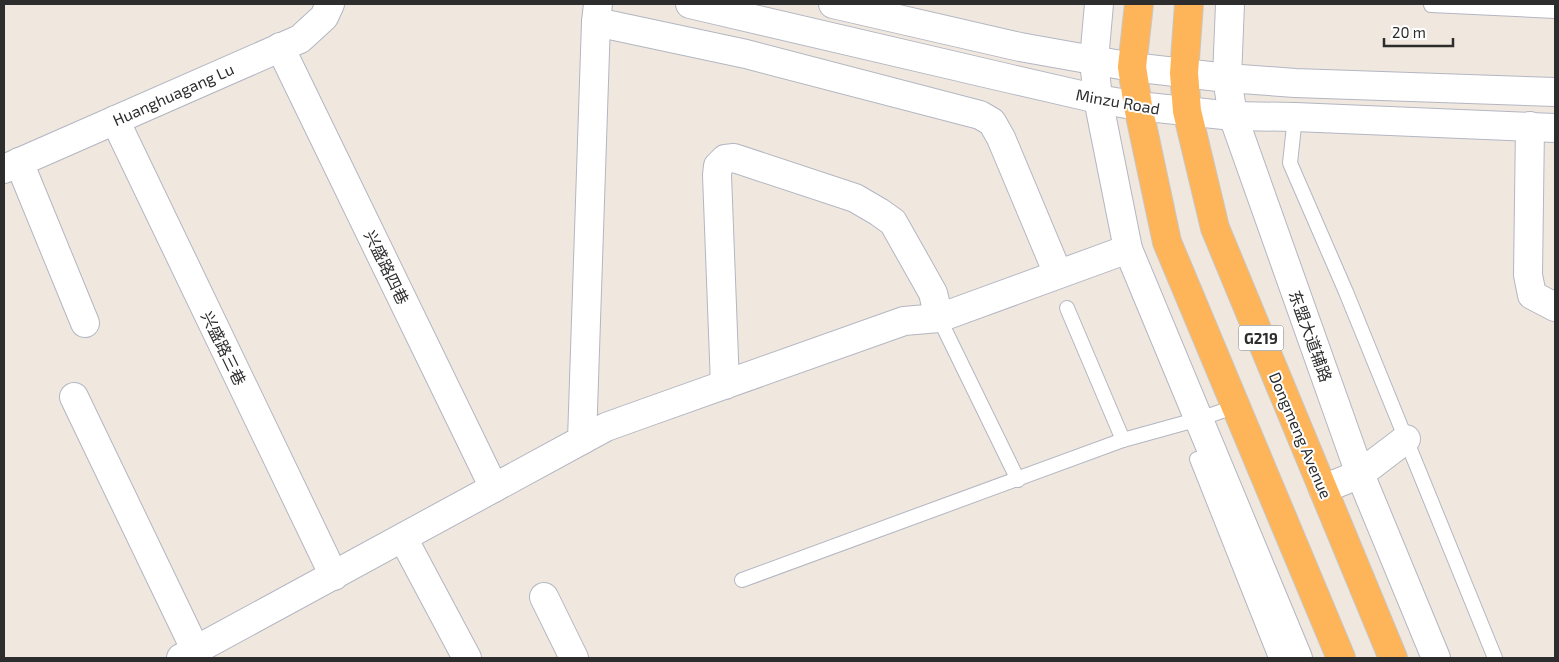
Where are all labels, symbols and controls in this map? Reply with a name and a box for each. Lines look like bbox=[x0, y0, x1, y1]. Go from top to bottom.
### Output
scale bar bbox=[1384, 15, 1453, 47]
text: 20 m bbox=[1392, 23, 1426, 41]
street label: Huanghuagang Lu bbox=[109, 59, 237, 129]
street label: Minzu Road bbox=[1074, 84, 1162, 118]
street label: 兴盛路四巷 bbox=[361, 227, 413, 307]
street label: 东盟大道辅路 bbox=[1286, 288, 1336, 384]
street label: 兴盛路三巷 bbox=[198, 308, 250, 388]
road number: G219 bbox=[1238, 326, 1284, 350]
street label: Dongmeng Avenue bbox=[1266, 369, 1336, 501]

